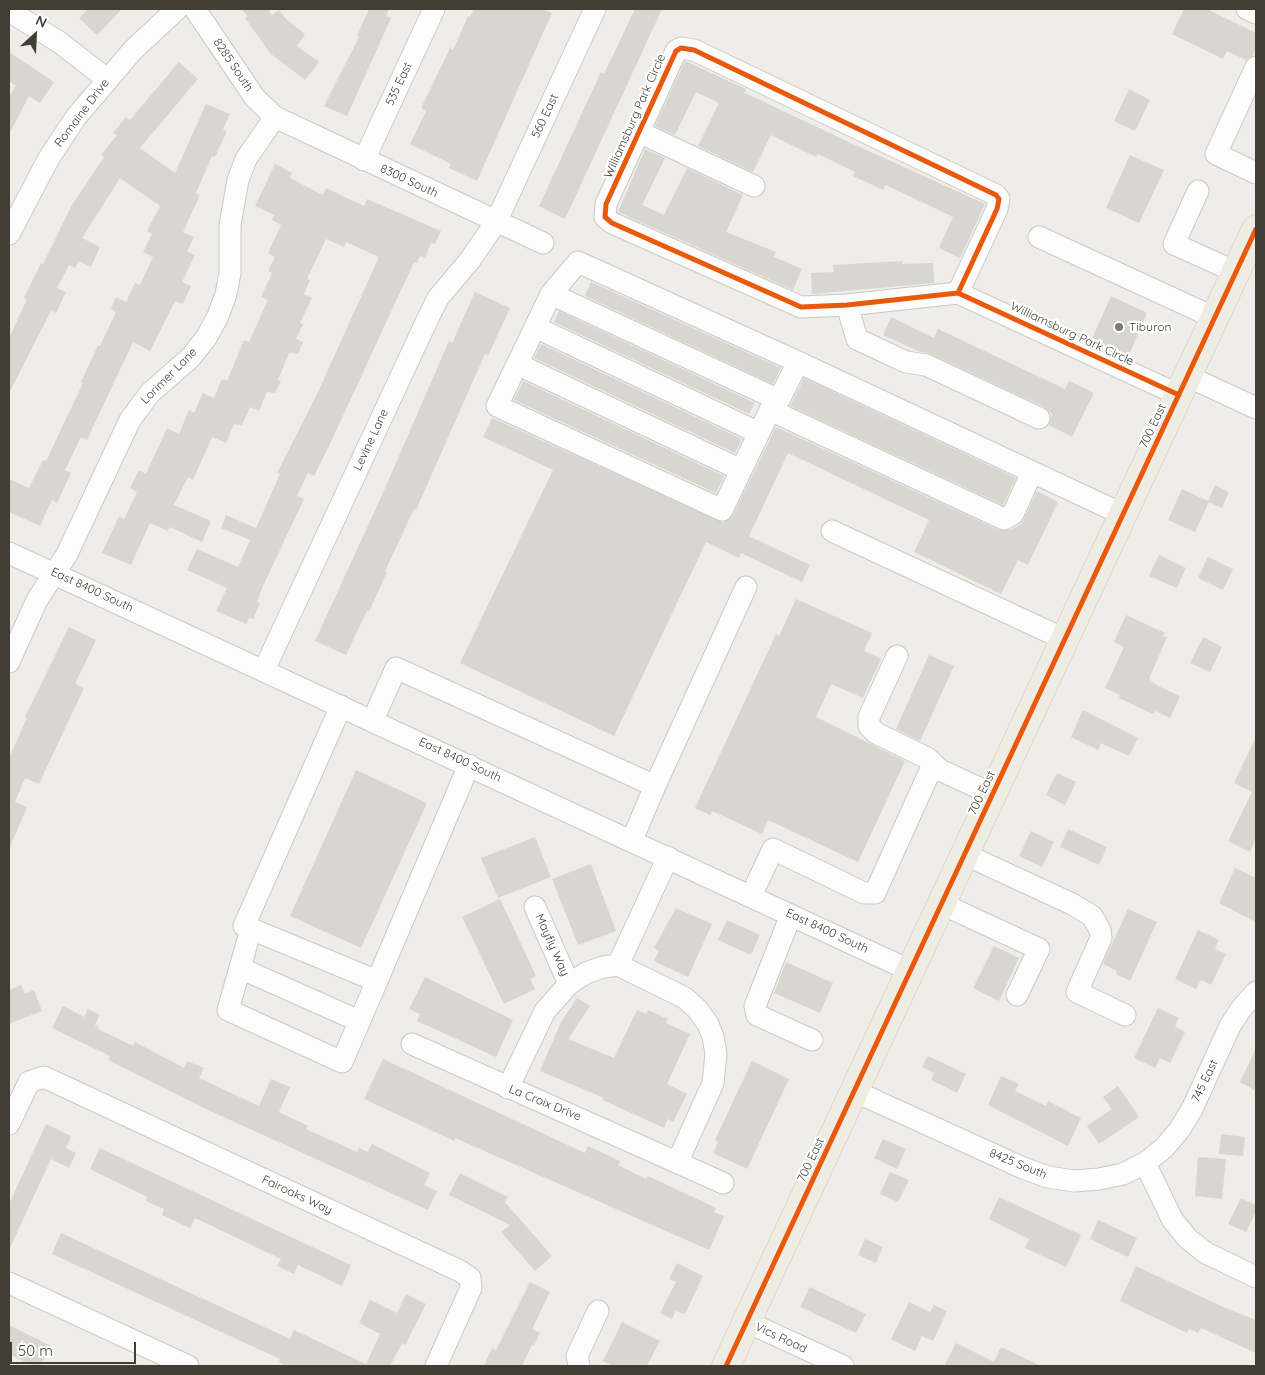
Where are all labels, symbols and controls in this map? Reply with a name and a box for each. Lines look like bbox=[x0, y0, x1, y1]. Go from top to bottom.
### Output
north arrow bbox=[10, 10, 60, 60]
text: N bbox=[33, 11, 50, 32]
street label: 8285 South bbox=[210, 36, 256, 94]
street label: Williamsburg Park Circle bbox=[601, 52, 669, 180]
street label: 535 East bbox=[383, 60, 415, 108]
street label: Romaine Drive bbox=[52, 76, 112, 150]
street label: 560 East bbox=[529, 92, 561, 140]
street label: 8300 South bbox=[378, 161, 440, 201]
street label: Williamsburg Park Circle bbox=[1008, 299, 1136, 369]
place label: Tiburon bbox=[1129, 320, 1171, 334]
marker: Tiburon bbox=[1113, 321, 1125, 333]
street label: Lorimer Lane bbox=[138, 345, 200, 407]
street label: 700 East bbox=[1136, 401, 1170, 451]
street label: Levine Lane bbox=[350, 407, 392, 473]
street label: East 8400 South bbox=[49, 565, 135, 615]
street label: East 8400 South bbox=[417, 735, 503, 785]
street label: 700 East bbox=[965, 768, 999, 818]
street label: East 8400 South bbox=[784, 906, 870, 956]
street label: Mayfly Way bbox=[532, 912, 572, 978]
street label: 745 East bbox=[1189, 1057, 1221, 1105]
street label: La Croix Drive bbox=[507, 1082, 583, 1124]
street label: 700 East bbox=[794, 1135, 828, 1185]
street label: 8425 South bbox=[987, 1146, 1049, 1182]
street label: Fairoaks Way bbox=[259, 1172, 335, 1218]
street label: Vics Road bbox=[753, 1320, 809, 1356]
scale bar bbox=[12, 1332, 139, 1364]
text: 50 m bbox=[18, 1341, 53, 1360]

